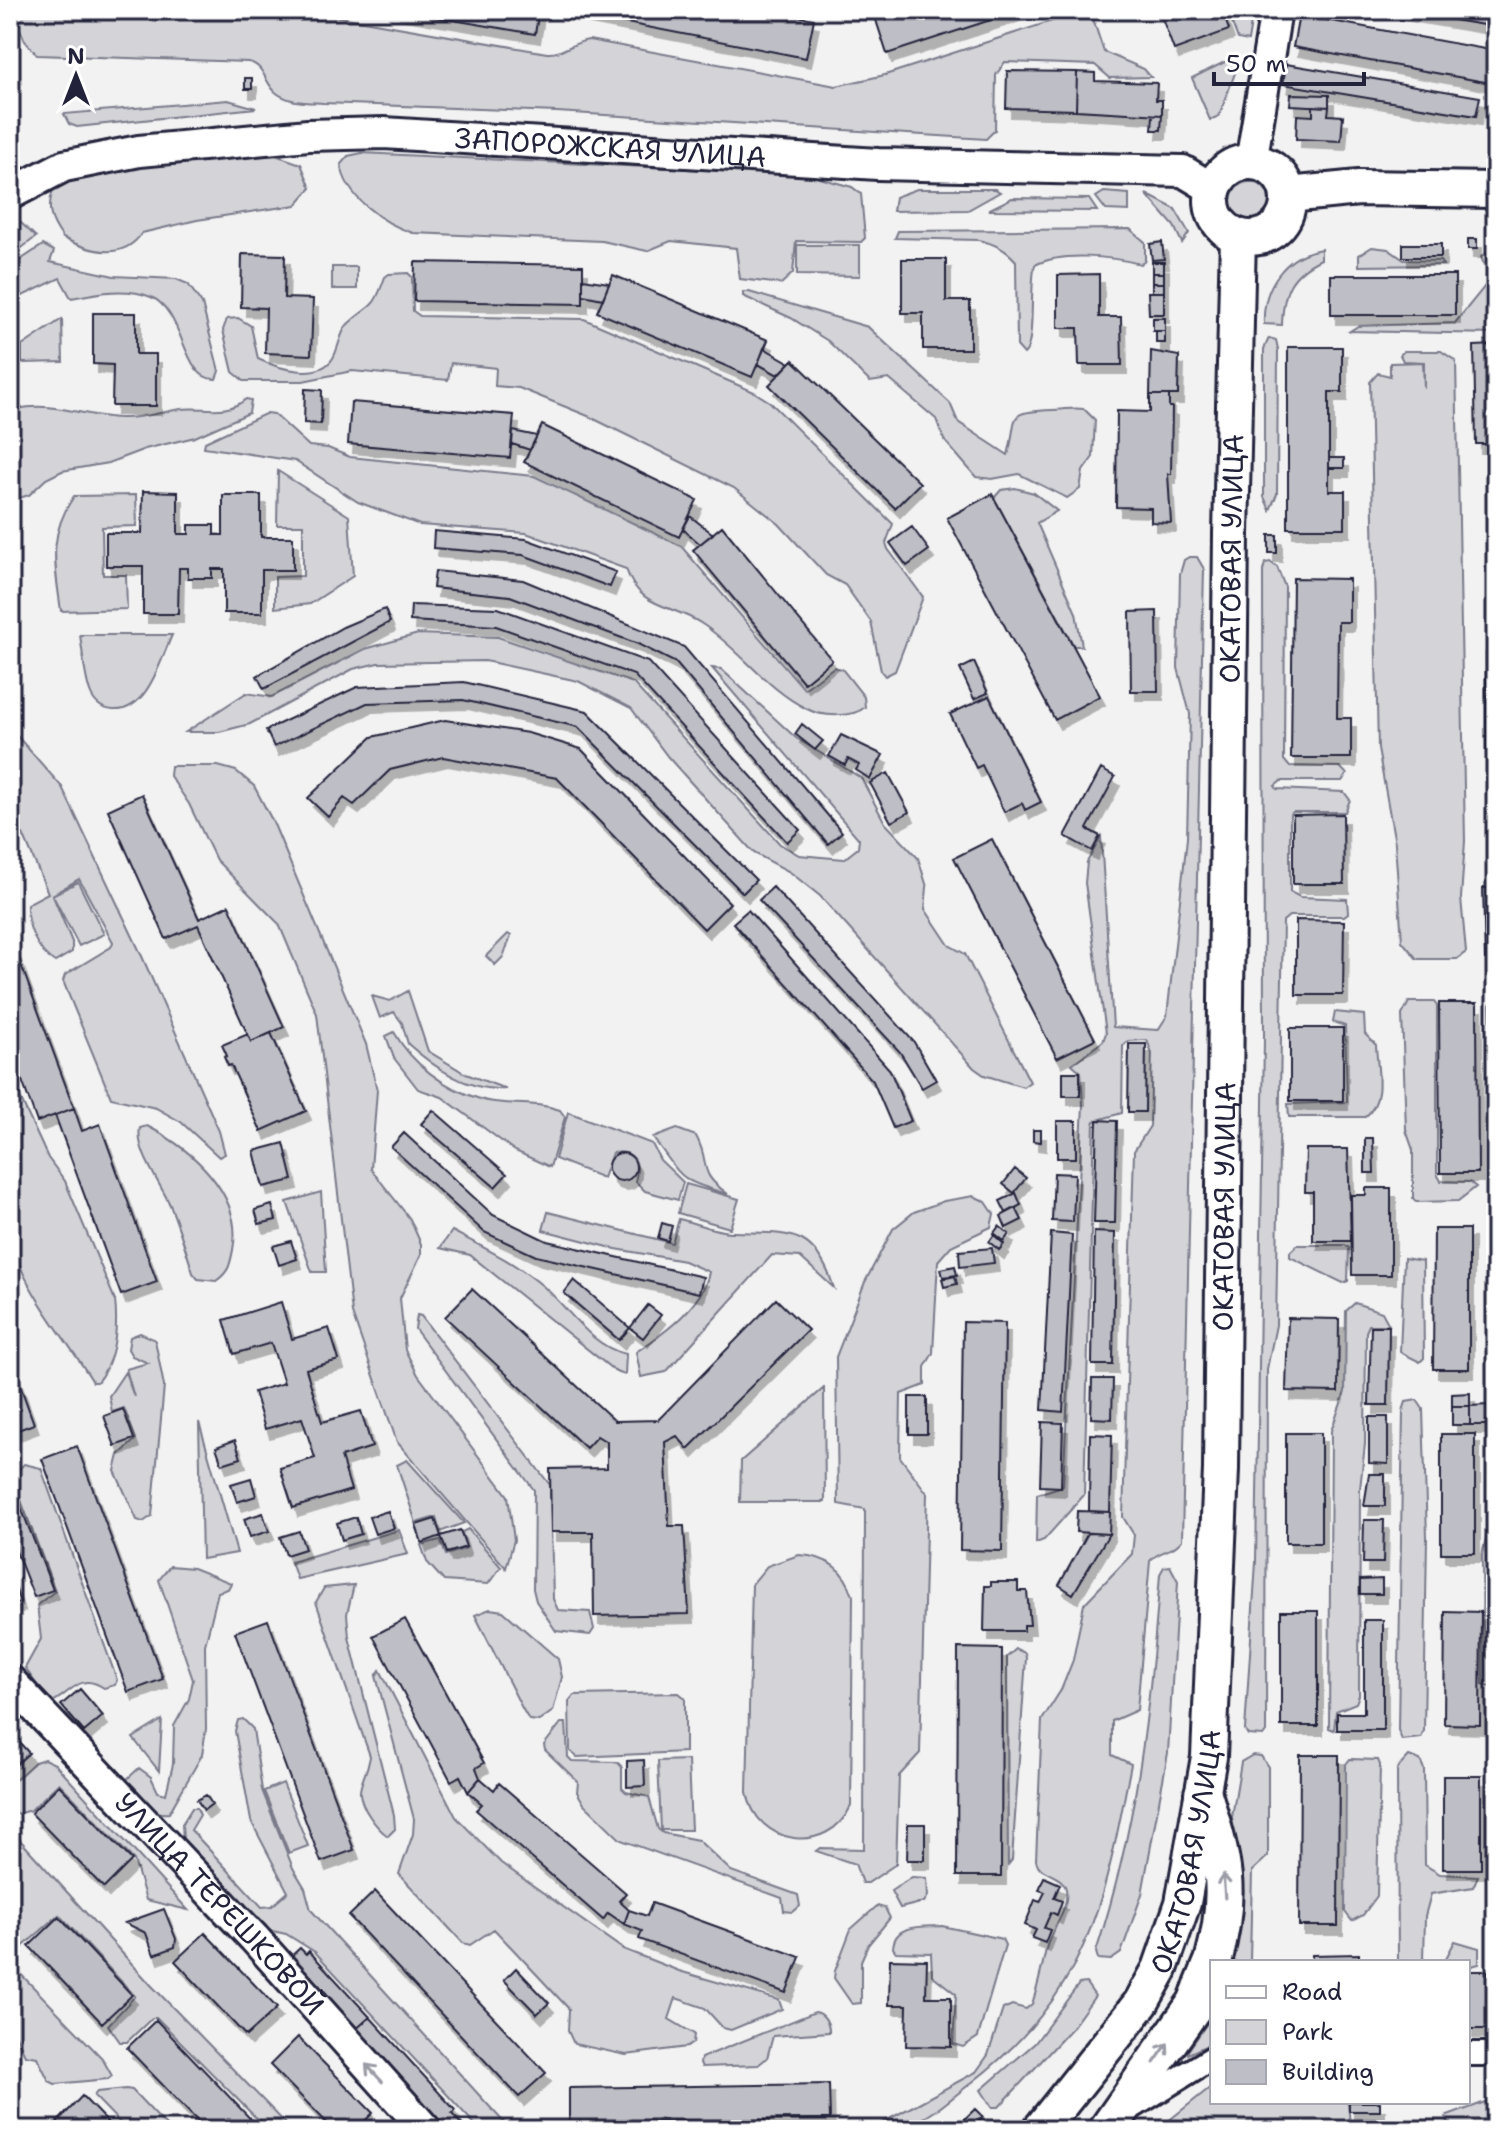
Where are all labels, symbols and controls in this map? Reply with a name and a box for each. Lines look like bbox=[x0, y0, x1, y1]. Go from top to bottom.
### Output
north arrow bbox=[36, 36, 116, 116]
scale bar bbox=[1214, 36, 1364, 86]
text: N bbox=[67, 42, 85, 71]
text: 50 m bbox=[1226, 48, 1286, 80]
street label: ЗАПОРОЖСКАЯ УЛИЦА bbox=[454, 118, 767, 176]
street label: ОКАТОВАЯ УЛИЦА bbox=[1210, 434, 1252, 684]
street label: ОКАТОВАЯ УЛИЦА bbox=[1203, 1082, 1244, 1332]
street label: ОКАТОВАЯ УЛИЦА bbox=[1141, 1729, 1229, 1979]
street label: УЛИЦА ТЕРЕШКОВОЙ bbox=[107, 1784, 333, 2023]
one-way arrow bbox=[1216, 1873, 1231, 1899]
legend bbox=[1210, 1960, 1470, 2104]
text: Road bbox=[1282, 1976, 1342, 2008]
text: Park bbox=[1282, 2016, 1334, 2048]
one-way arrow bbox=[1153, 2043, 1169, 2065]
text: Building bbox=[1282, 2056, 1374, 2088]
one-way arrow bbox=[365, 2063, 383, 2083]

